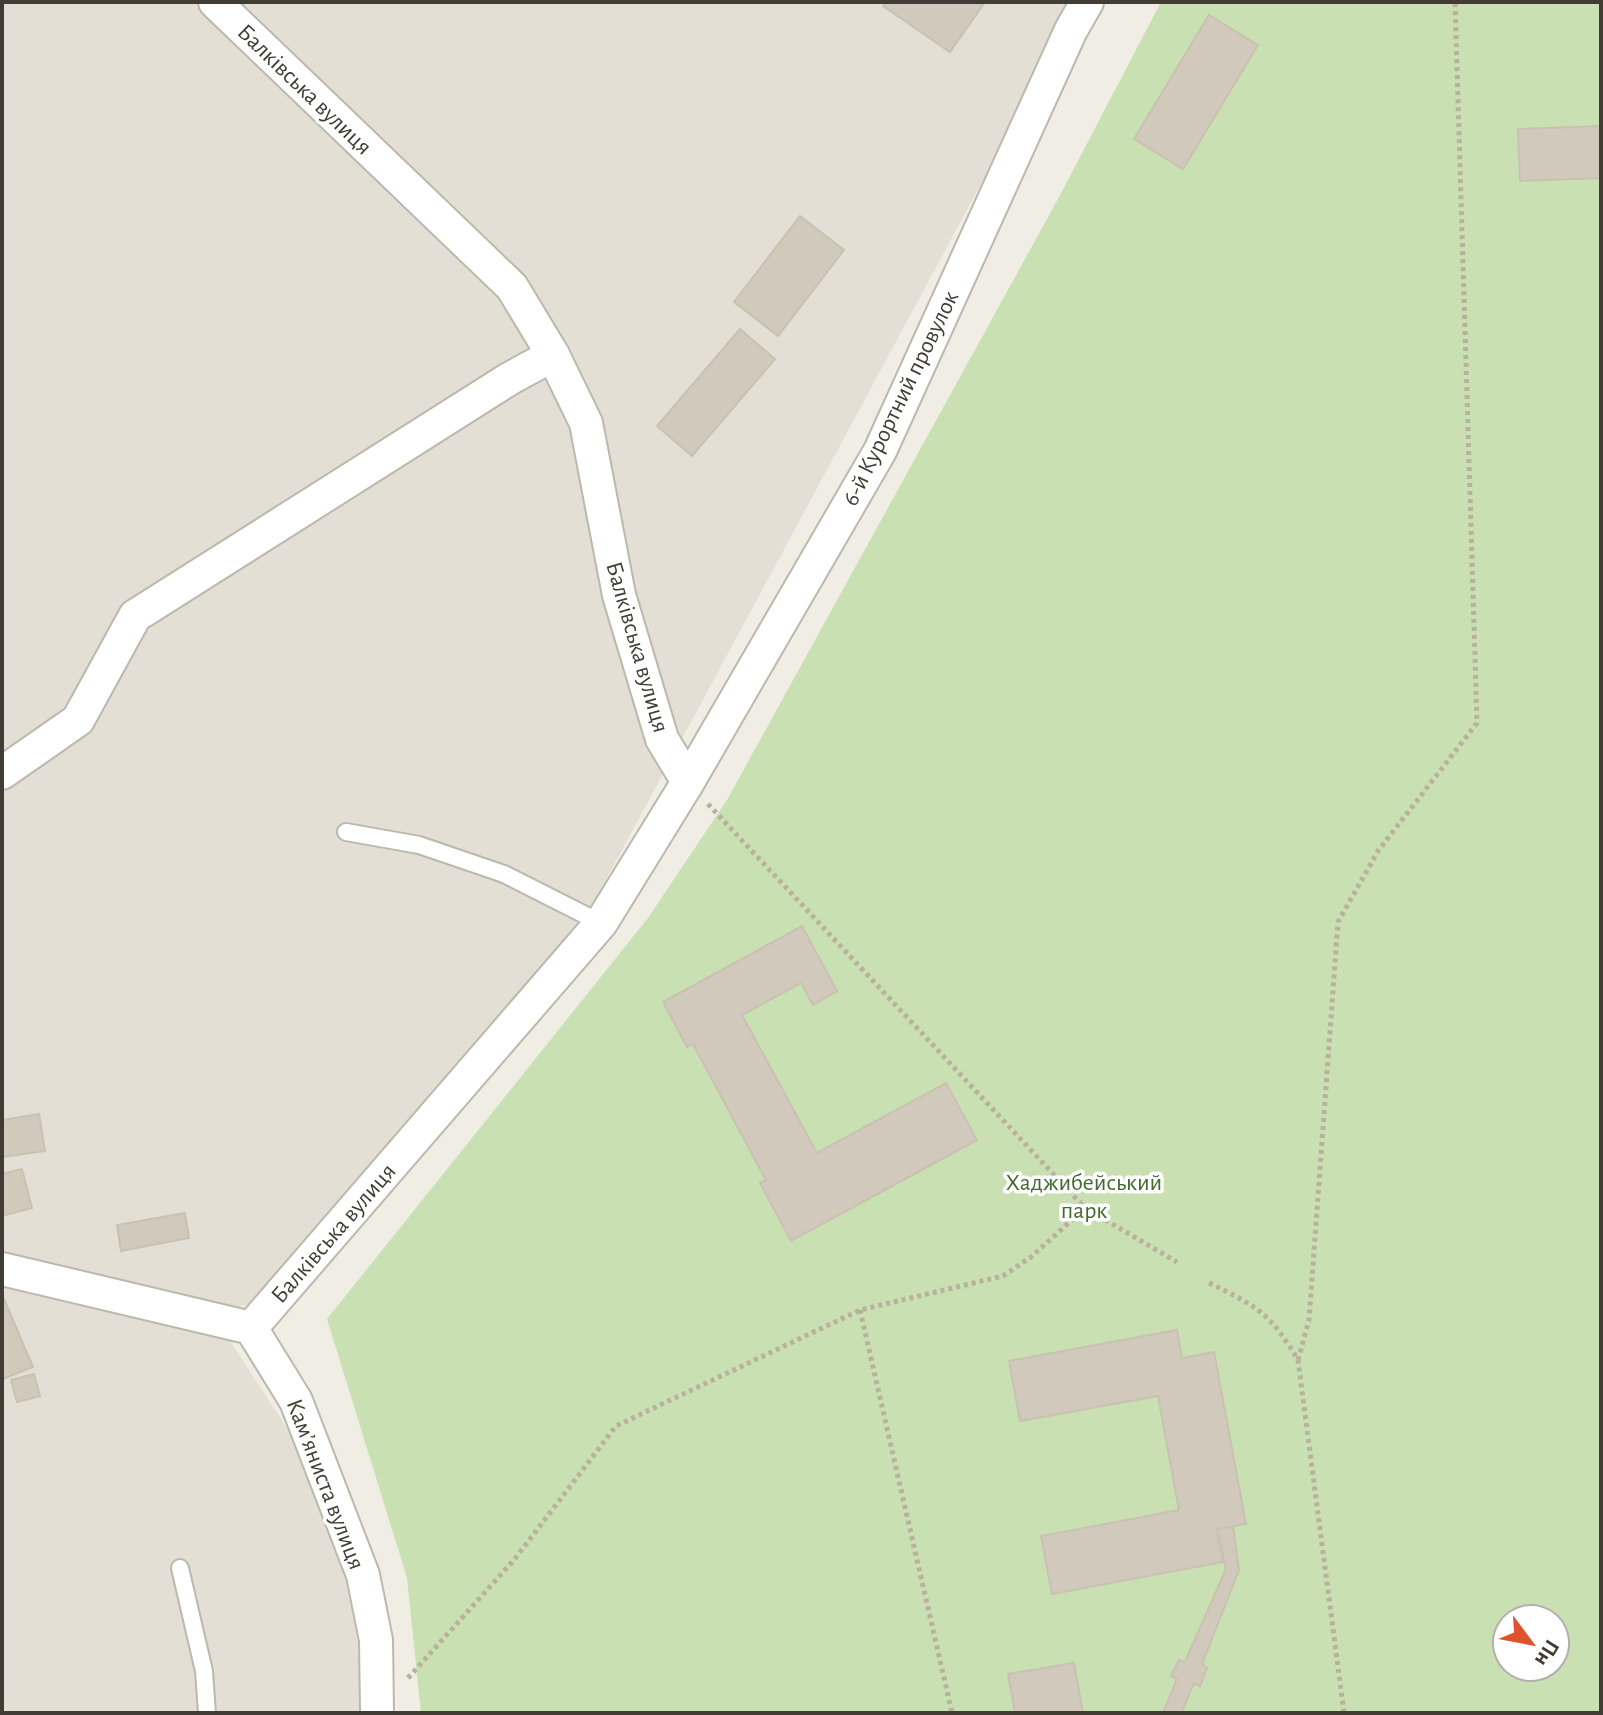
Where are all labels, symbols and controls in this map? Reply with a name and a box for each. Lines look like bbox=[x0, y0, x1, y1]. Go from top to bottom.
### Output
street label: Балківська вулиця bbox=[232, 20, 376, 160]
street label: 6-й Курортний провулок bbox=[838, 287, 963, 510]
street label: Балківська вулиця bbox=[601, 559, 673, 735]
street label: Балківська вулиця bbox=[267, 1159, 401, 1308]
park label: Хаджибейський парк bbox=[1006, 1171, 1162, 1223]
street label: Камʼяниста вулиця bbox=[281, 1396, 369, 1573]
north arrow bbox=[1491, 1603, 1571, 1683]
text: Пн bbox=[1531, 1636, 1564, 1670]

